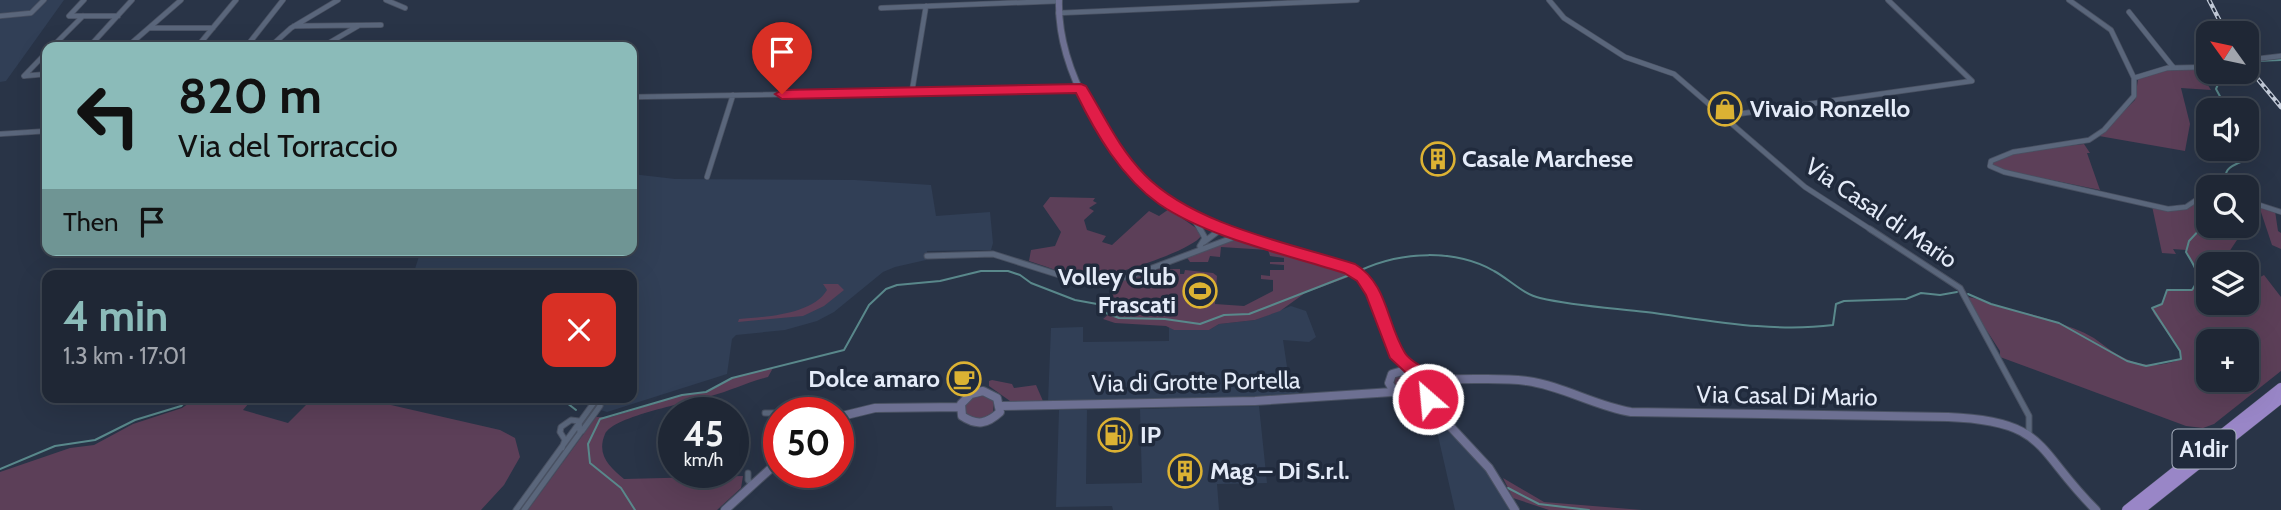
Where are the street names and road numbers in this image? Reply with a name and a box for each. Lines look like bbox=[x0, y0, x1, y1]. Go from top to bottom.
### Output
street label: Via Casal di Mario bbox=[1800, 151, 1963, 274]
street label: Via di Grotte Portella bbox=[1091, 365, 1301, 398]
street label: Via Casal Di Mario bbox=[1696, 379, 1878, 412]
road number: A1dir bbox=[2172, 430, 2236, 468]

